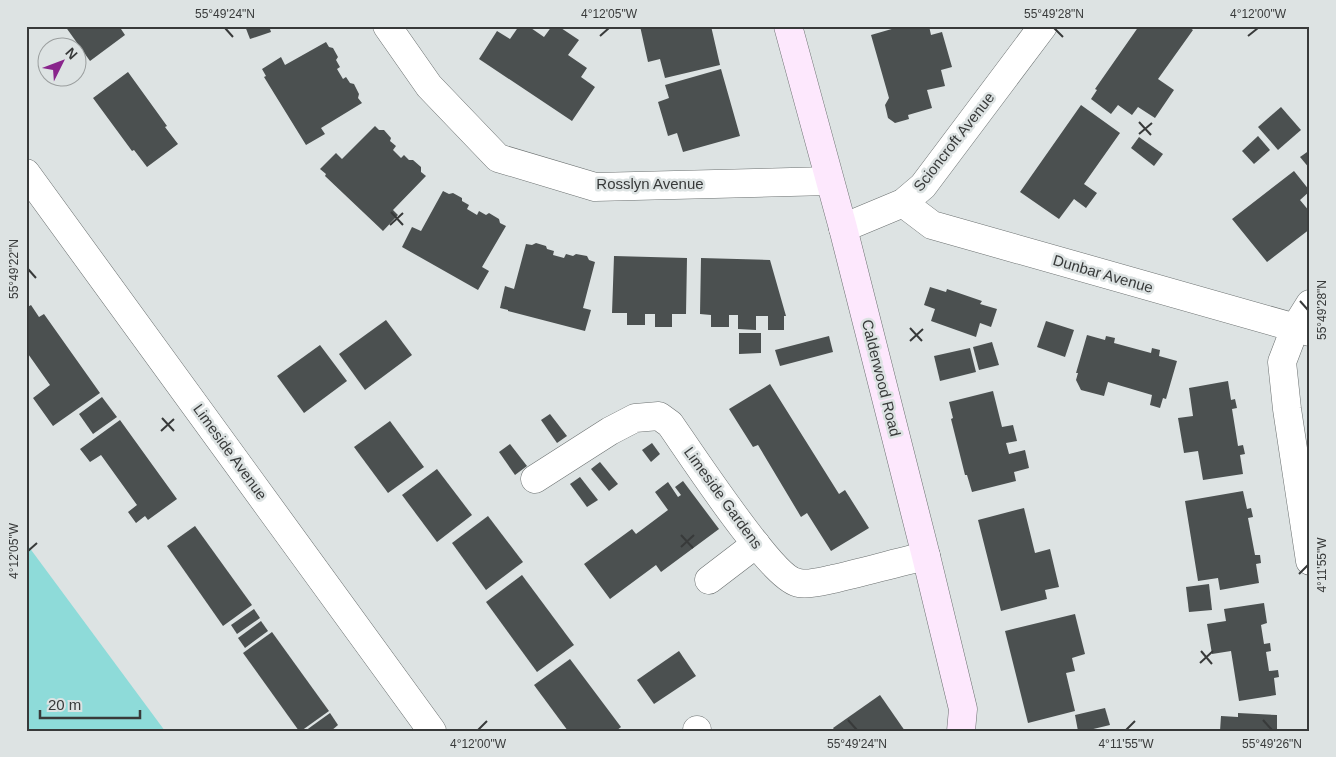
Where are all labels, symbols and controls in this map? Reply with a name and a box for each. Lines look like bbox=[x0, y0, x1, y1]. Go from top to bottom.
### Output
text: 55°49'24"N bbox=[195, 7, 255, 21]
text: 4°12'05"W bbox=[581, 7, 638, 21]
text: 55°49'28"N bbox=[1024, 7, 1084, 21]
text: 4°12'00"W bbox=[1230, 7, 1287, 21]
north arrow bbox=[38, 38, 88, 88]
text: N bbox=[62, 44, 81, 62]
street label: Scioncroft Avenue bbox=[910, 89, 997, 194]
street label: Rosslyn Avenue bbox=[596, 175, 704, 192]
text: 55°49'22"N bbox=[7, 239, 21, 299]
street label: Dunbar Avenue bbox=[1051, 251, 1155, 296]
text: 55°49'28"N bbox=[1315, 280, 1329, 340]
street label: Calderwood Road bbox=[859, 318, 904, 438]
street label: Limeside Avenue bbox=[190, 401, 271, 503]
street label: Limeside Gardens bbox=[681, 443, 766, 552]
text: 4°12'05"W bbox=[7, 522, 21, 579]
text: 4°11'55"W bbox=[1315, 537, 1329, 593]
scale bar bbox=[40, 687, 140, 719]
text: 20 m bbox=[48, 696, 81, 713]
text: 4°12'00"W bbox=[450, 737, 507, 751]
text: 55°49'24"N bbox=[827, 737, 887, 751]
text: 4°11'55"W bbox=[1098, 737, 1154, 751]
text: 55°49'26"N bbox=[1242, 737, 1302, 751]

